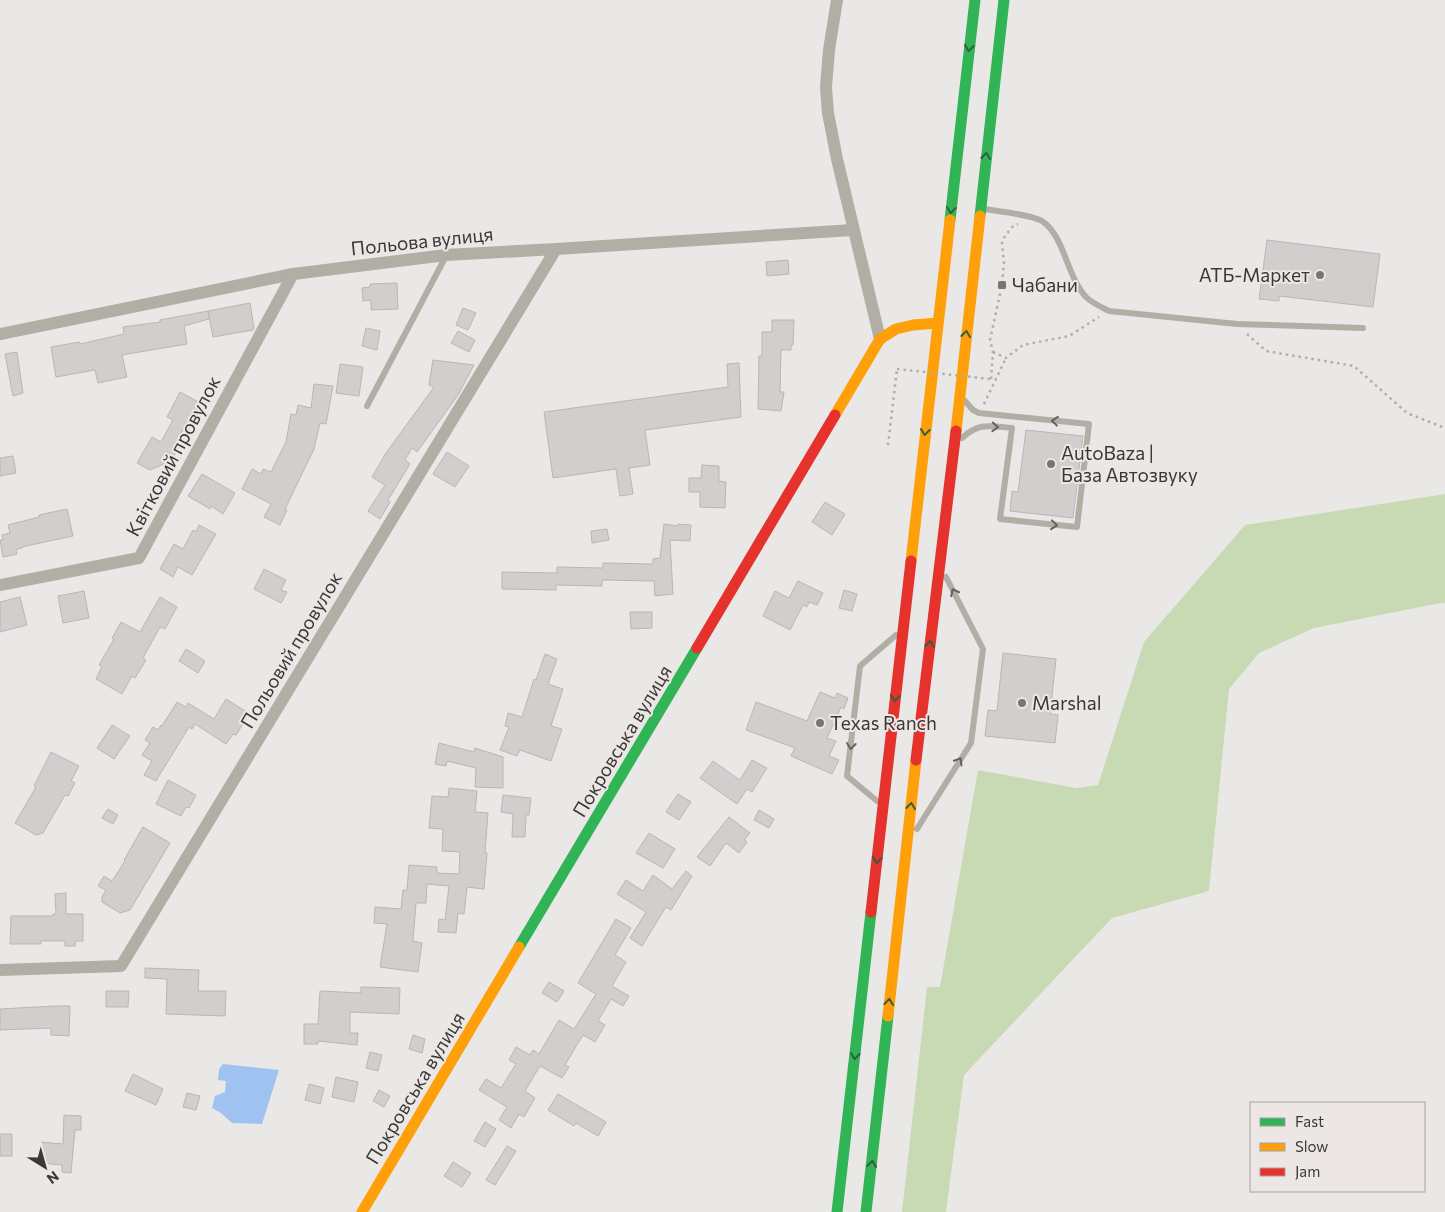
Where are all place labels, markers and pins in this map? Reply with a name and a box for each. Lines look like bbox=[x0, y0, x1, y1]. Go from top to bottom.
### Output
place label: АТБ-Маркет bbox=[1199, 263, 1310, 286]
marker: АТБ-Маркет bbox=[1314, 269, 1326, 281]
place label: Чабани bbox=[1012, 273, 1078, 296]
marker: Чабани bbox=[996, 279, 1008, 291]
place label: AutoBaza | База Автозвуку bbox=[1061, 441, 1198, 486]
marker: AutoBaza | База Автозвуку bbox=[1045, 458, 1057, 470]
place label: Marshal bbox=[1032, 691, 1102, 714]
marker: Marshal bbox=[1016, 697, 1028, 709]
place label: Texas Ranch bbox=[830, 711, 937, 734]
marker: Texas Ranch bbox=[814, 717, 826, 729]

